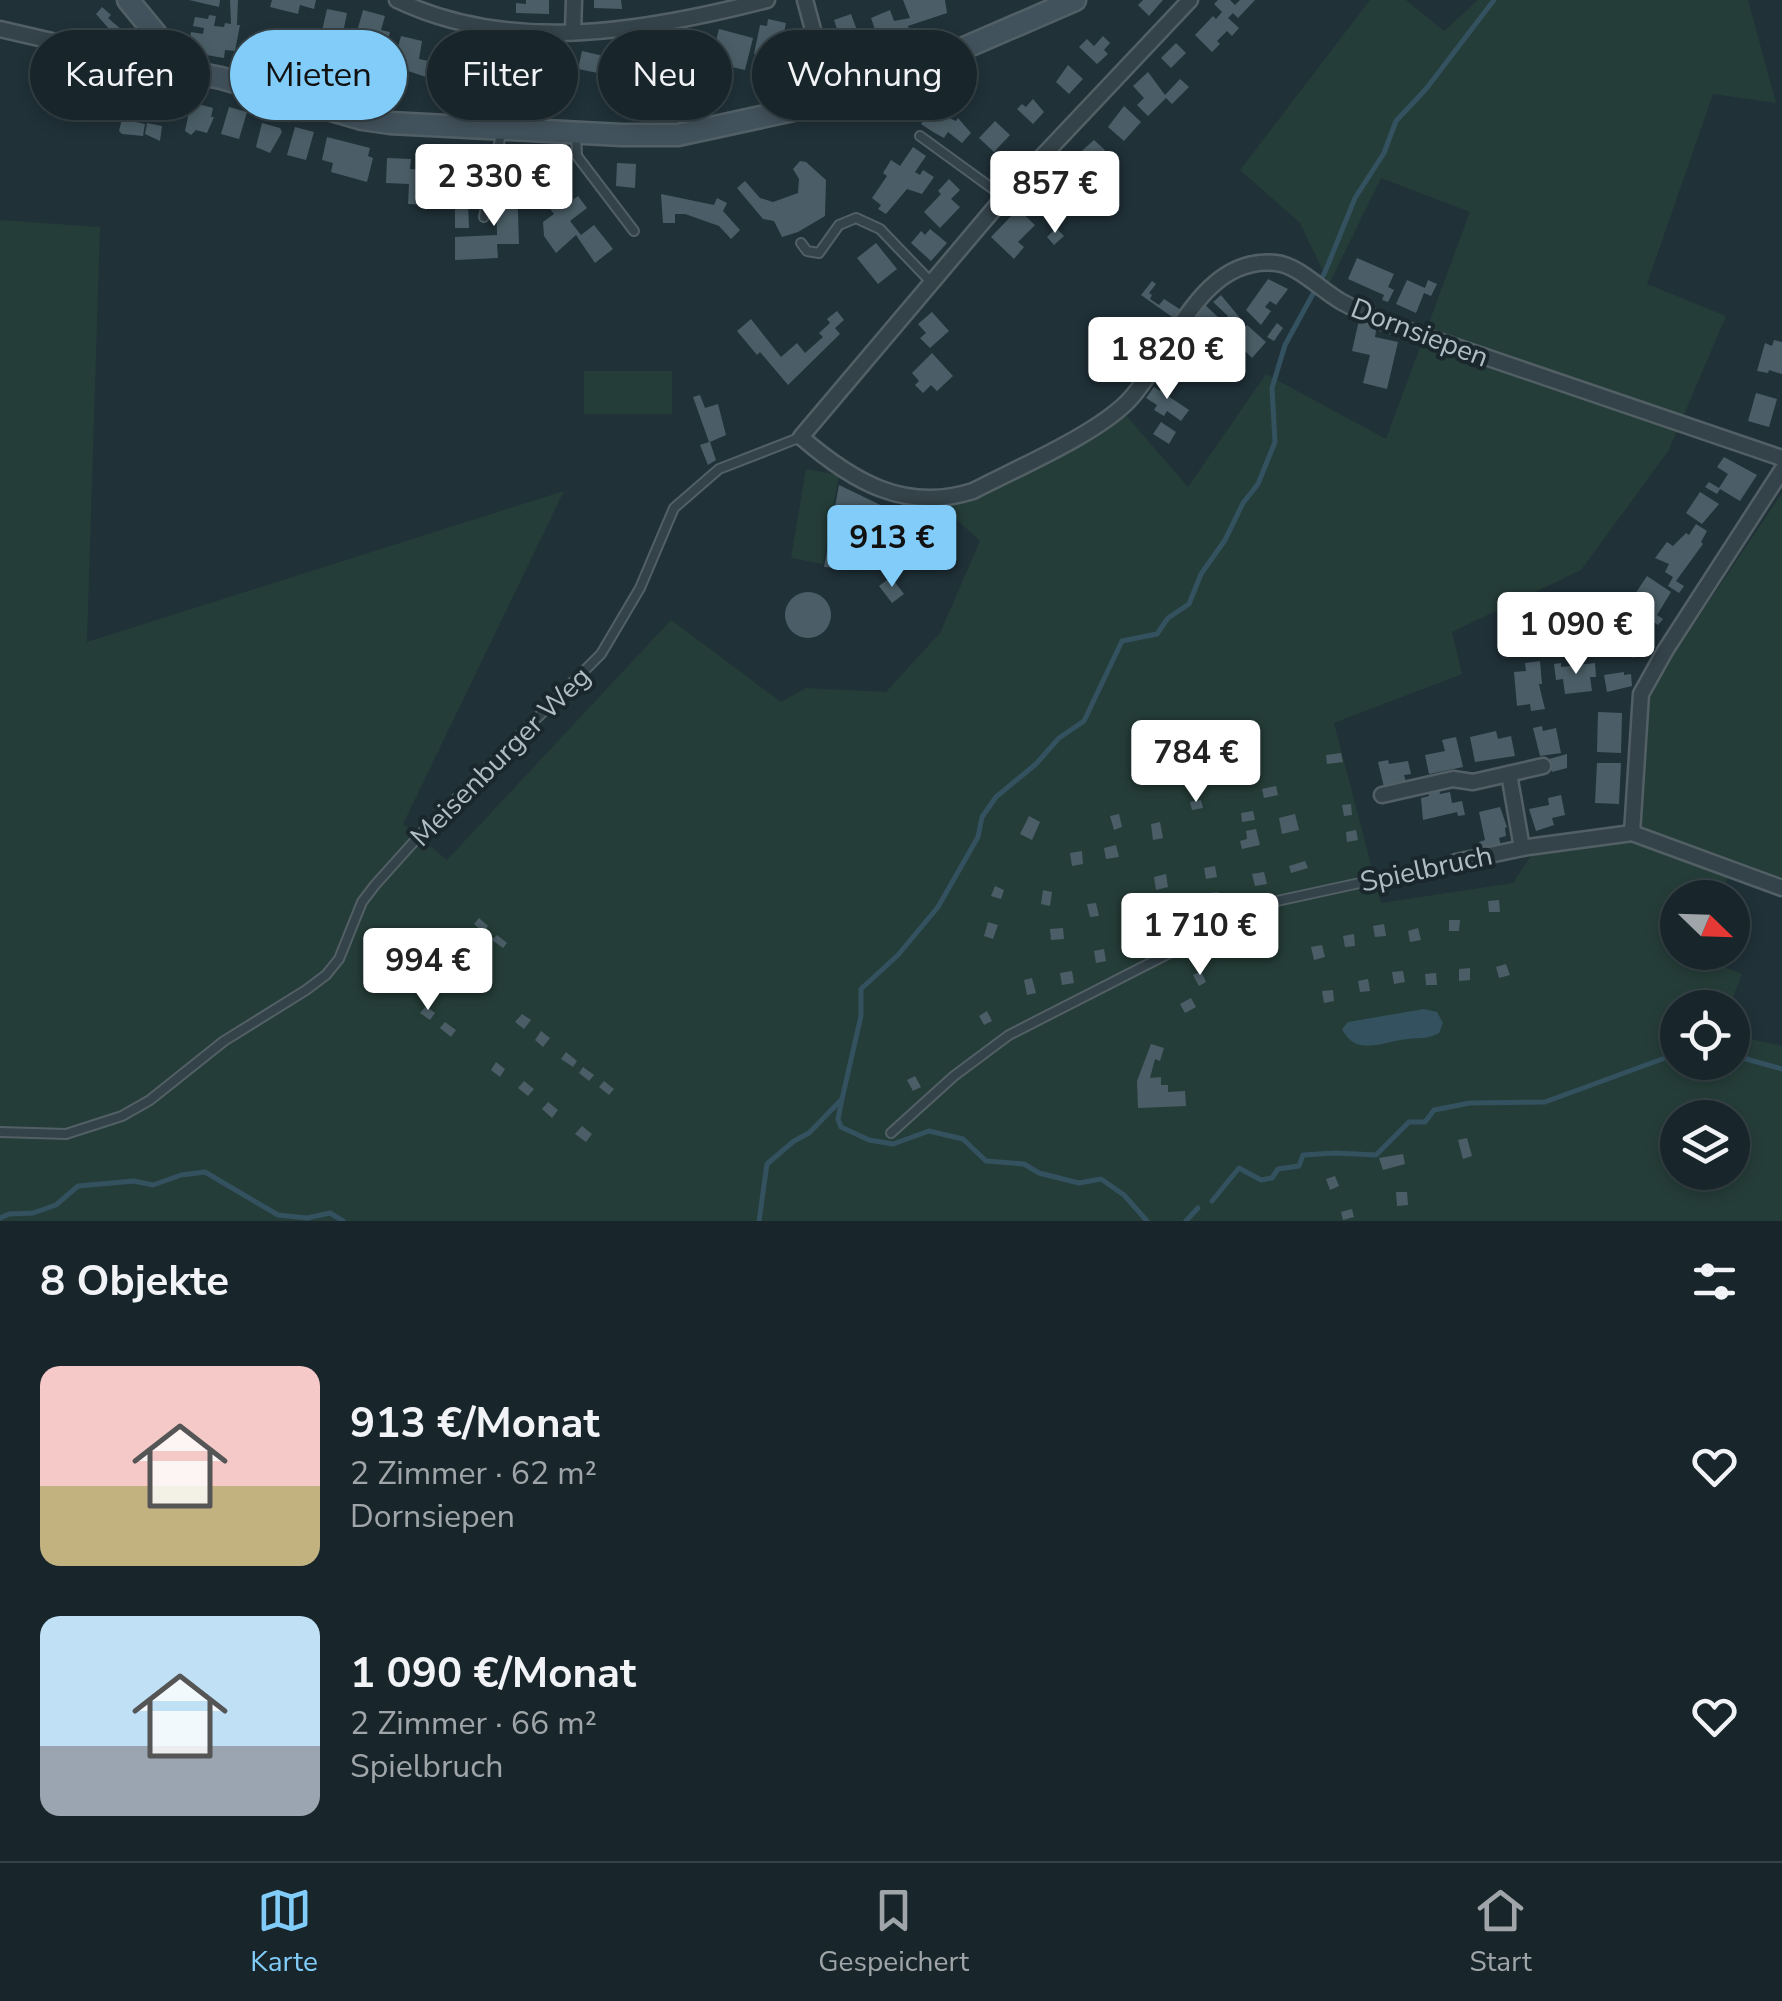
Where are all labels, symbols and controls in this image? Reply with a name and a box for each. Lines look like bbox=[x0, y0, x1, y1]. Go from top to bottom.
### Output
chip: Kaufen bbox=[30, 30, 210, 120]
chip: Mieten bbox=[230, 30, 407, 120]
chip: Filter bbox=[427, 30, 578, 120]
chip: Neu bbox=[598, 30, 732, 120]
chip: Wohnung bbox=[752, 30, 977, 120]
pin: 2 330 € bbox=[402, 144, 586, 229]
pin: 857 € bbox=[985, 151, 1125, 236]
text: 2 330 € bbox=[437, 155, 551, 198]
text: 857 € bbox=[1012, 162, 1098, 205]
street label: Dornsiepen bbox=[1345, 289, 1494, 377]
pin: 1 820 € bbox=[1075, 317, 1259, 402]
text: 1 820 € bbox=[1110, 328, 1224, 371]
pin: 913 € bbox=[822, 505, 962, 590]
text: 913 € bbox=[849, 516, 935, 559]
pin: 1 090 € bbox=[1484, 592, 1668, 677]
text: 1 090 € bbox=[1519, 603, 1633, 646]
street label: Meisenburger Weg bbox=[402, 658, 599, 855]
pin: 784 € bbox=[1126, 720, 1266, 805]
text: 784 € bbox=[1153, 731, 1239, 774]
street label: Spielbruch bbox=[1357, 836, 1496, 902]
north arrow bbox=[1660, 880, 1750, 970]
map controls bbox=[1660, 880, 1750, 1190]
pin: 1 710 € bbox=[1108, 893, 1292, 978]
text: 1 710 € bbox=[1143, 904, 1257, 947]
pin: 994 € bbox=[358, 928, 498, 1013]
text: 994 € bbox=[385, 939, 471, 982]
button: locate bbox=[1660, 990, 1750, 1080]
button: layers bbox=[1660, 1100, 1750, 1190]
text: 8 Objekte bbox=[40, 1253, 229, 1310]
icon: filters bbox=[1687, 1254, 1742, 1309]
text: 913 €/Monat bbox=[350, 1395, 600, 1452]
icon: home bbox=[120, 1406, 240, 1526]
icon: heart bbox=[1687, 1439, 1742, 1494]
text: 2 Zimmer · 62 m² bbox=[350, 1452, 597, 1495]
text: Dornsiepen bbox=[350, 1495, 515, 1538]
text: 1 090 €/Monat bbox=[350, 1645, 636, 1702]
icon: home bbox=[120, 1656, 240, 1776]
icon: heart bbox=[1687, 1689, 1742, 1744]
text: 2 Zimmer · 66 m² bbox=[350, 1702, 597, 1745]
text: Spielbruch bbox=[350, 1745, 503, 1788]
tab: Karte bbox=[250, 1883, 318, 1981]
tab: Gespeichert bbox=[818, 1883, 969, 1981]
tab: Start bbox=[1469, 1883, 1532, 1981]

